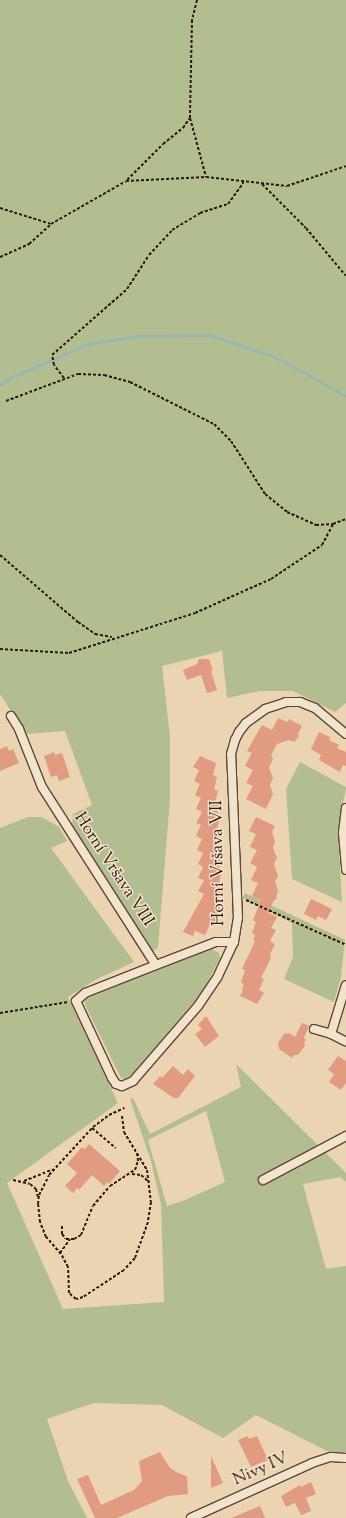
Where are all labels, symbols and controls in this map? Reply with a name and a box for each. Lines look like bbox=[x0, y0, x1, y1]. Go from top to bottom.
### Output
street label: Horní Vršava VII bbox=[208, 800, 230, 926]
street label: Horní Vršava VIII bbox=[69, 809, 157, 931]
street label: Nivy IV bbox=[230, 1449, 292, 1491]

